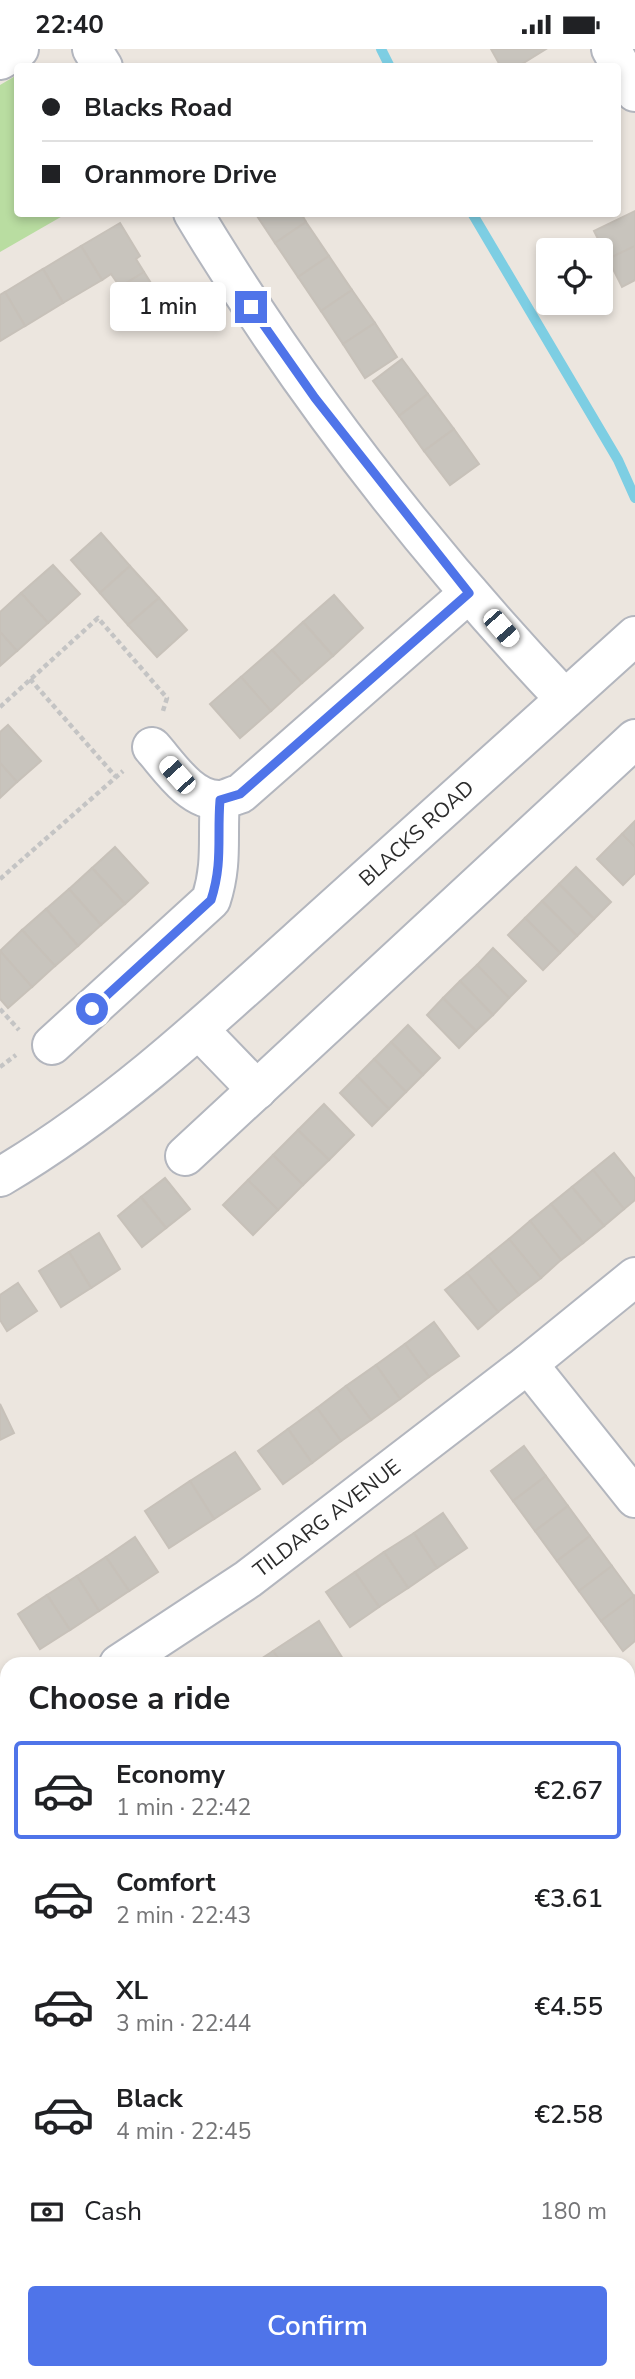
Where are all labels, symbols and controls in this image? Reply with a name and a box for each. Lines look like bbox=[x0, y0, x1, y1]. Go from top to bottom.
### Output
text: 22:40 bbox=[35, 7, 104, 42]
text: Blacks Road bbox=[84, 90, 232, 125]
text: Oranmore Drive bbox=[84, 157, 277, 192]
map controls bbox=[536, 238, 613, 315]
button: locate bbox=[536, 238, 613, 315]
callout: 1 min bbox=[111, 282, 226, 331]
text: 1 min bbox=[139, 291, 197, 322]
route end bbox=[235, 291, 267, 323]
car bbox=[480, 605, 523, 651]
car bbox=[156, 752, 199, 798]
street label: BLACKS ROAD bbox=[353, 774, 480, 892]
route start bbox=[76, 993, 108, 1025]
street label: TILDARG AVENUE bbox=[248, 1453, 406, 1584]
text: Choose a ride bbox=[28, 1677, 230, 1720]
text: Economy bbox=[116, 1757, 225, 1792]
icon: car bbox=[32, 1759, 95, 1822]
text: €2.67 bbox=[534, 1773, 603, 1808]
text: 1 min · 22:42 bbox=[116, 1792, 251, 1823]
text: Comfort bbox=[116, 1865, 216, 1900]
icon: car bbox=[32, 1867, 95, 1930]
text: €3.61 bbox=[534, 1881, 603, 1916]
text: 2 min · 22:43 bbox=[116, 1900, 251, 1931]
text: XL bbox=[116, 1973, 148, 2008]
icon: car bbox=[32, 1975, 95, 2038]
text: €4.55 bbox=[534, 1989, 603, 2024]
text: 3 min · 22:44 bbox=[116, 2008, 251, 2039]
text: Black bbox=[116, 2081, 183, 2116]
icon: car bbox=[32, 2083, 95, 2146]
text: €2.58 bbox=[534, 2097, 603, 2132]
text: 4 min · 22:45 bbox=[116, 2116, 251, 2147]
icon: cash bbox=[28, 2193, 66, 2231]
text: Cash bbox=[84, 2194, 142, 2229]
text: 180 m bbox=[540, 2196, 607, 2227]
button: Confirm bbox=[28, 2286, 607, 2366]

